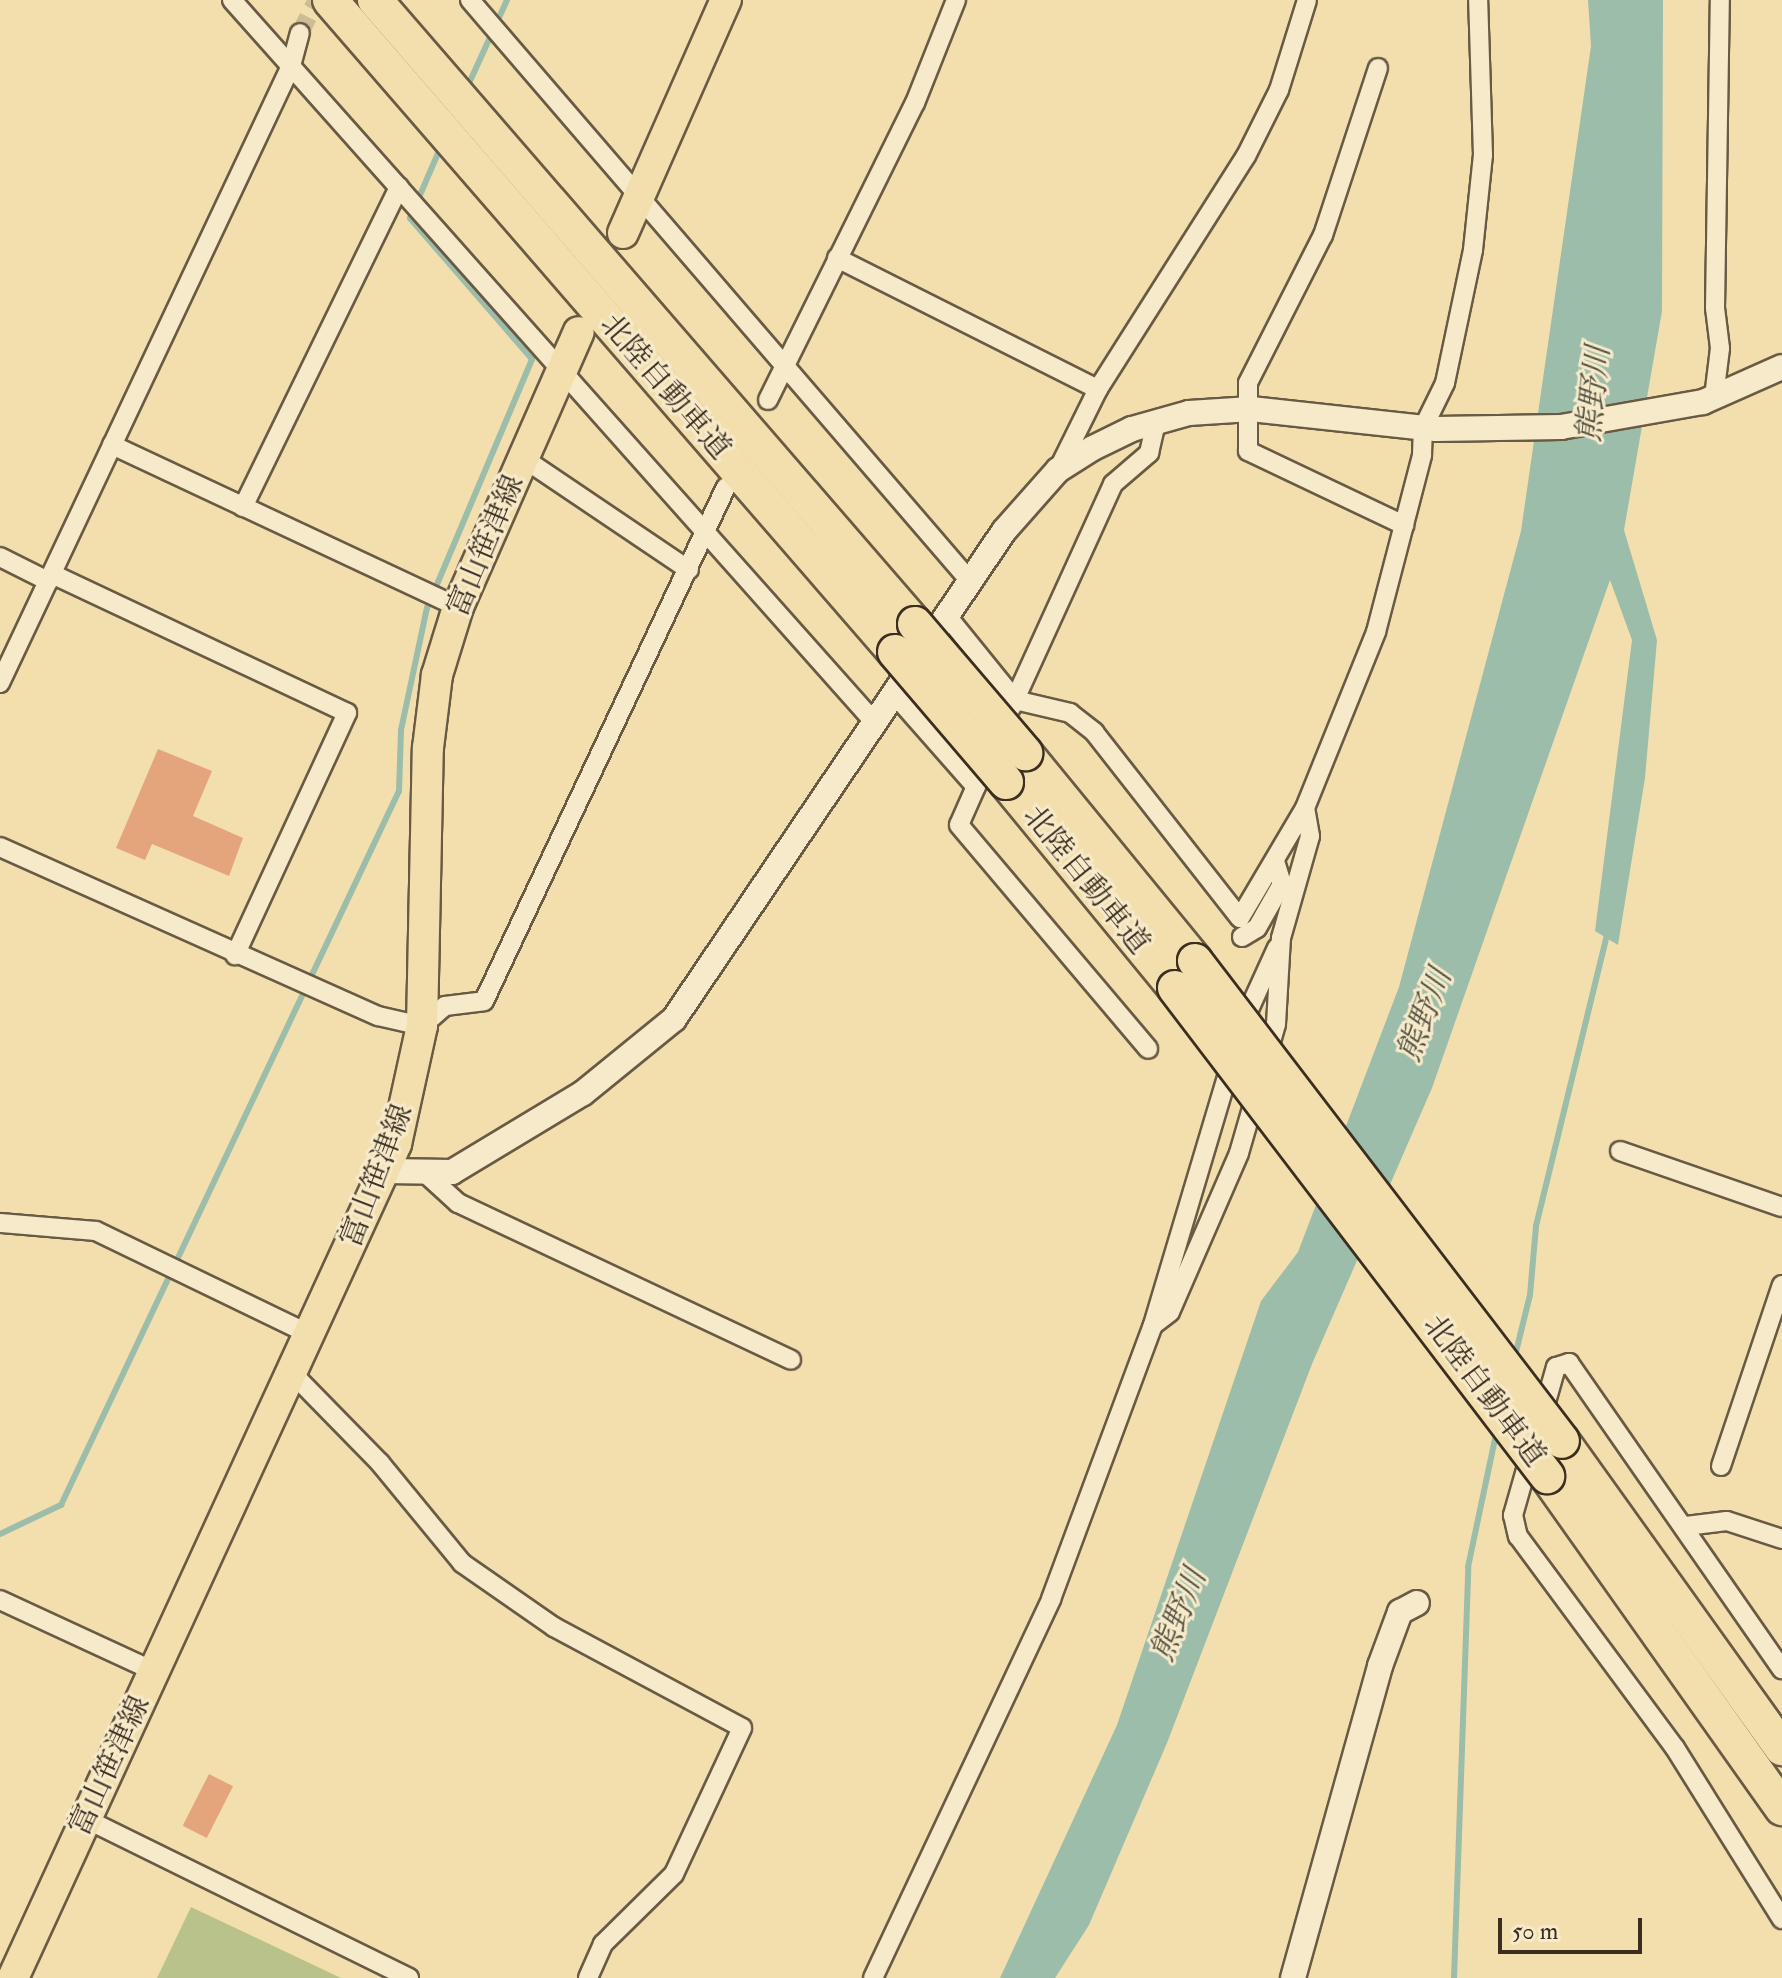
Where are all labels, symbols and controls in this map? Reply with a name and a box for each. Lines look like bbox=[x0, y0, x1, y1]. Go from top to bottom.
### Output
street label: 北陸自動車道 bbox=[592, 307, 738, 467]
water label: 熊野川 bbox=[1570, 344, 1618, 444]
street label: 富山笹津線 bbox=[440, 470, 532, 622]
street label: 北陸自動車道 bbox=[1015, 799, 1157, 961]
water label: 熊野川 bbox=[1390, 963, 1460, 1067]
street label: 富山笹津線 bbox=[333, 1100, 421, 1252]
street label: 北陸自動車道 bbox=[1415, 1308, 1553, 1474]
water label: 熊野川 bbox=[1143, 1563, 1215, 1667]
street label: 富山笹津線 bbox=[62, 1690, 158, 1842]
scale bar bbox=[1502, 1902, 1646, 1952]
text: 50 m bbox=[1512, 1916, 1558, 1947]

